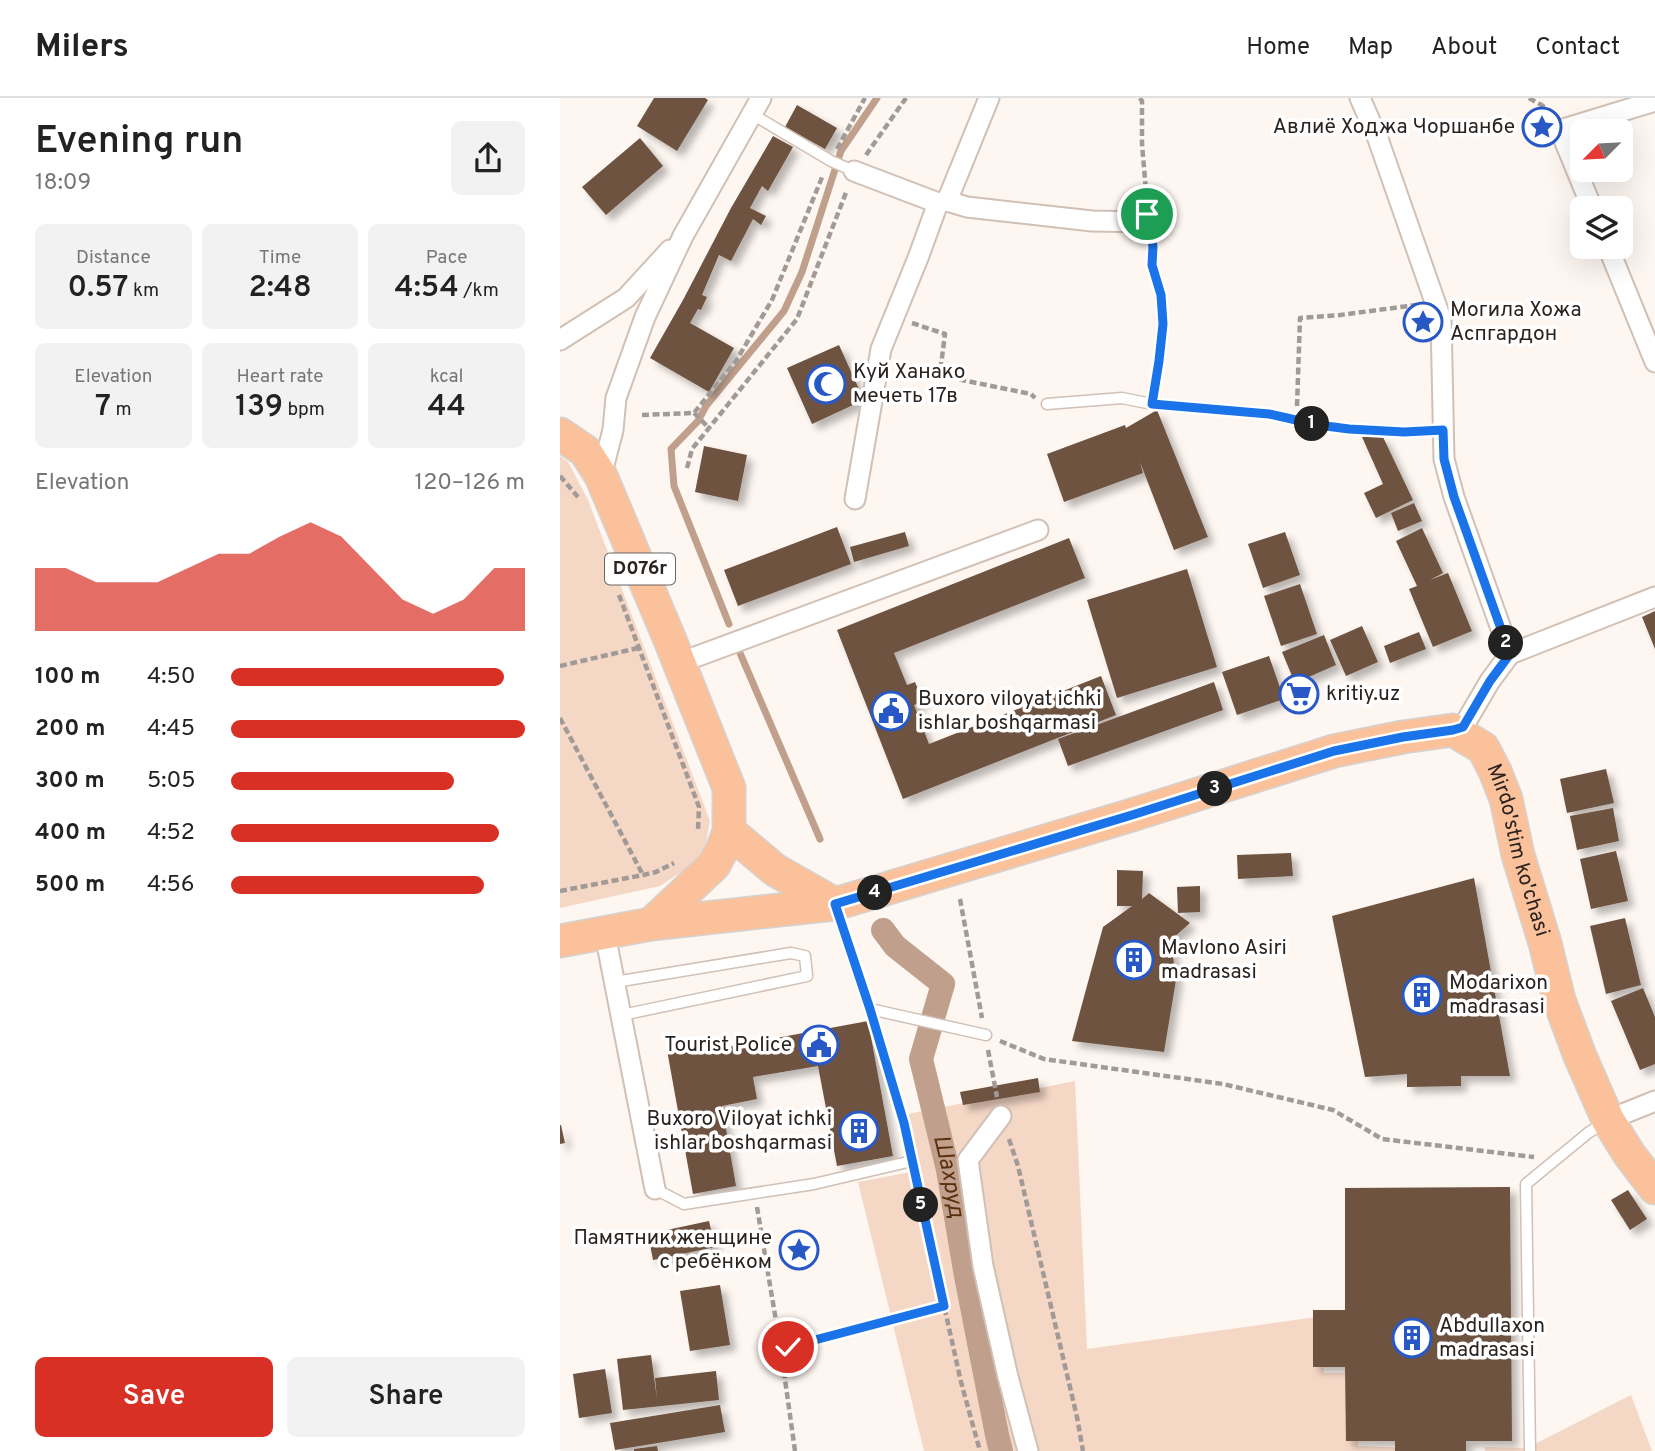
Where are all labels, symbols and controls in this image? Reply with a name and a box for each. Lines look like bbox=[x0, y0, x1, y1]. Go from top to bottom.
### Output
text: Milers bbox=[35, 27, 129, 69]
text: Home bbox=[1246, 33, 1310, 63]
text: Map bbox=[1348, 33, 1393, 63]
text: About bbox=[1431, 33, 1497, 63]
text: Contact bbox=[1535, 33, 1620, 63]
place icon: Авлиё Ходжа Чоршанбе bbox=[1521, 106, 1563, 148]
place label: Авлиё Ходжа Чоршанбе bbox=[1273, 114, 1515, 141]
text: Evening run bbox=[35, 118, 243, 167]
north arrow bbox=[1570, 119, 1633, 182]
map controls bbox=[1570, 119, 1633, 259]
button: share bbox=[451, 121, 525, 195]
text: 18:09 bbox=[35, 169, 91, 198]
pin bbox=[1117, 184, 1177, 244]
icon: arrive bbox=[1128, 195, 1166, 233]
button: layers bbox=[1570, 196, 1633, 259]
text: Distance bbox=[76, 246, 151, 270]
text: Time bbox=[259, 246, 301, 270]
text: Pace bbox=[426, 246, 468, 270]
text: 0.57 bbox=[67, 270, 128, 307]
text: 2:48 bbox=[248, 270, 312, 307]
text: 4:54 bbox=[395, 270, 459, 307]
text: km bbox=[128, 279, 159, 303]
text: /km bbox=[459, 279, 499, 303]
place label: Могила Хожа Аспгардон bbox=[1450, 297, 1582, 348]
place icon: Могила Хожа Аспгардон bbox=[1402, 301, 1444, 343]
place label: Куй Ханако мечеть 17в bbox=[853, 359, 965, 410]
mosque icon: Куй Ханако мечеть 17в bbox=[805, 363, 847, 405]
text: Elevation bbox=[74, 365, 152, 389]
text: Heart rate bbox=[237, 365, 323, 389]
text: kcal bbox=[430, 365, 464, 389]
text: 7 bbox=[95, 389, 111, 426]
text: 139 bbox=[235, 389, 283, 426]
text: 44 bbox=[428, 389, 466, 426]
text: m bbox=[111, 398, 132, 422]
text: bpm bbox=[283, 398, 325, 422]
pin: 1 bbox=[1294, 406, 1330, 442]
text: 1 bbox=[1308, 411, 1315, 435]
text: Elevation bbox=[35, 469, 130, 498]
text: 120–126 m bbox=[415, 469, 525, 498]
road number: D076r bbox=[605, 554, 675, 584]
pin: 2 bbox=[1488, 626, 1524, 660]
text: 2 bbox=[1500, 630, 1511, 654]
text: 100 m bbox=[35, 663, 100, 692]
text: 4:50 bbox=[147, 663, 195, 692]
supermarket icon: kritiy.uz bbox=[1278, 673, 1320, 715]
place label: kritiy.uz bbox=[1326, 681, 1400, 708]
place label: Buxoro viloyat ichki ishlar boshqarmasi bbox=[918, 686, 1102, 737]
public building icon: Buxoro viloyat ichki ishlar boshqarmasi bbox=[870, 690, 912, 732]
text: 200 m bbox=[35, 715, 105, 744]
text: 4:45 bbox=[147, 715, 195, 744]
street label: Mirdo'stim ko'chasi bbox=[1480, 760, 1556, 940]
text: 300 m bbox=[35, 767, 105, 796]
text: 5:05 bbox=[147, 767, 196, 796]
pin: 3 bbox=[1198, 772, 1232, 806]
text: 3 bbox=[1209, 776, 1220, 800]
text: 400 m bbox=[35, 819, 106, 848]
text: 4:52 bbox=[147, 819, 195, 848]
text: 500 m bbox=[35, 871, 105, 900]
text: 4:56 bbox=[147, 871, 194, 900]
pin: 4 bbox=[858, 876, 892, 910]
text: 4 bbox=[868, 880, 881, 904]
place label: Mavlono Asiri madrasasi bbox=[1161, 935, 1287, 986]
building icon: Mavlono Asiri madrasasi bbox=[1113, 939, 1155, 981]
place label: Modarixon madrasasi bbox=[1449, 970, 1548, 1021]
building icon: Modarixon madrasasi bbox=[1401, 974, 1443, 1016]
public building icon: Tourist Police bbox=[798, 1024, 840, 1066]
place label: Tourist Police bbox=[664, 1032, 792, 1059]
place label: Buxoro Viloyat ichki ishlar boshqarmasi bbox=[646, 1106, 832, 1157]
building icon: Buxoro Viloyat ichki ishlar boshqarmasi bbox=[838, 1110, 880, 1152]
water label: Шахруд bbox=[925, 1132, 970, 1220]
pin: 5 bbox=[904, 1188, 938, 1222]
text: 5 bbox=[915, 1192, 926, 1216]
place label: Памятник женщине с ребёнком bbox=[574, 1225, 772, 1276]
place icon: Памятник женщине с ребёнком bbox=[778, 1229, 820, 1271]
place label: Abdullaxon madrasasi bbox=[1439, 1313, 1545, 1364]
pin bbox=[758, 1317, 818, 1377]
building icon: Abdullaxon madrasasi bbox=[1391, 1317, 1433, 1359]
icon: check bbox=[769, 1328, 807, 1366]
button: Save bbox=[35, 1357, 273, 1437]
button: Share bbox=[287, 1357, 525, 1437]

